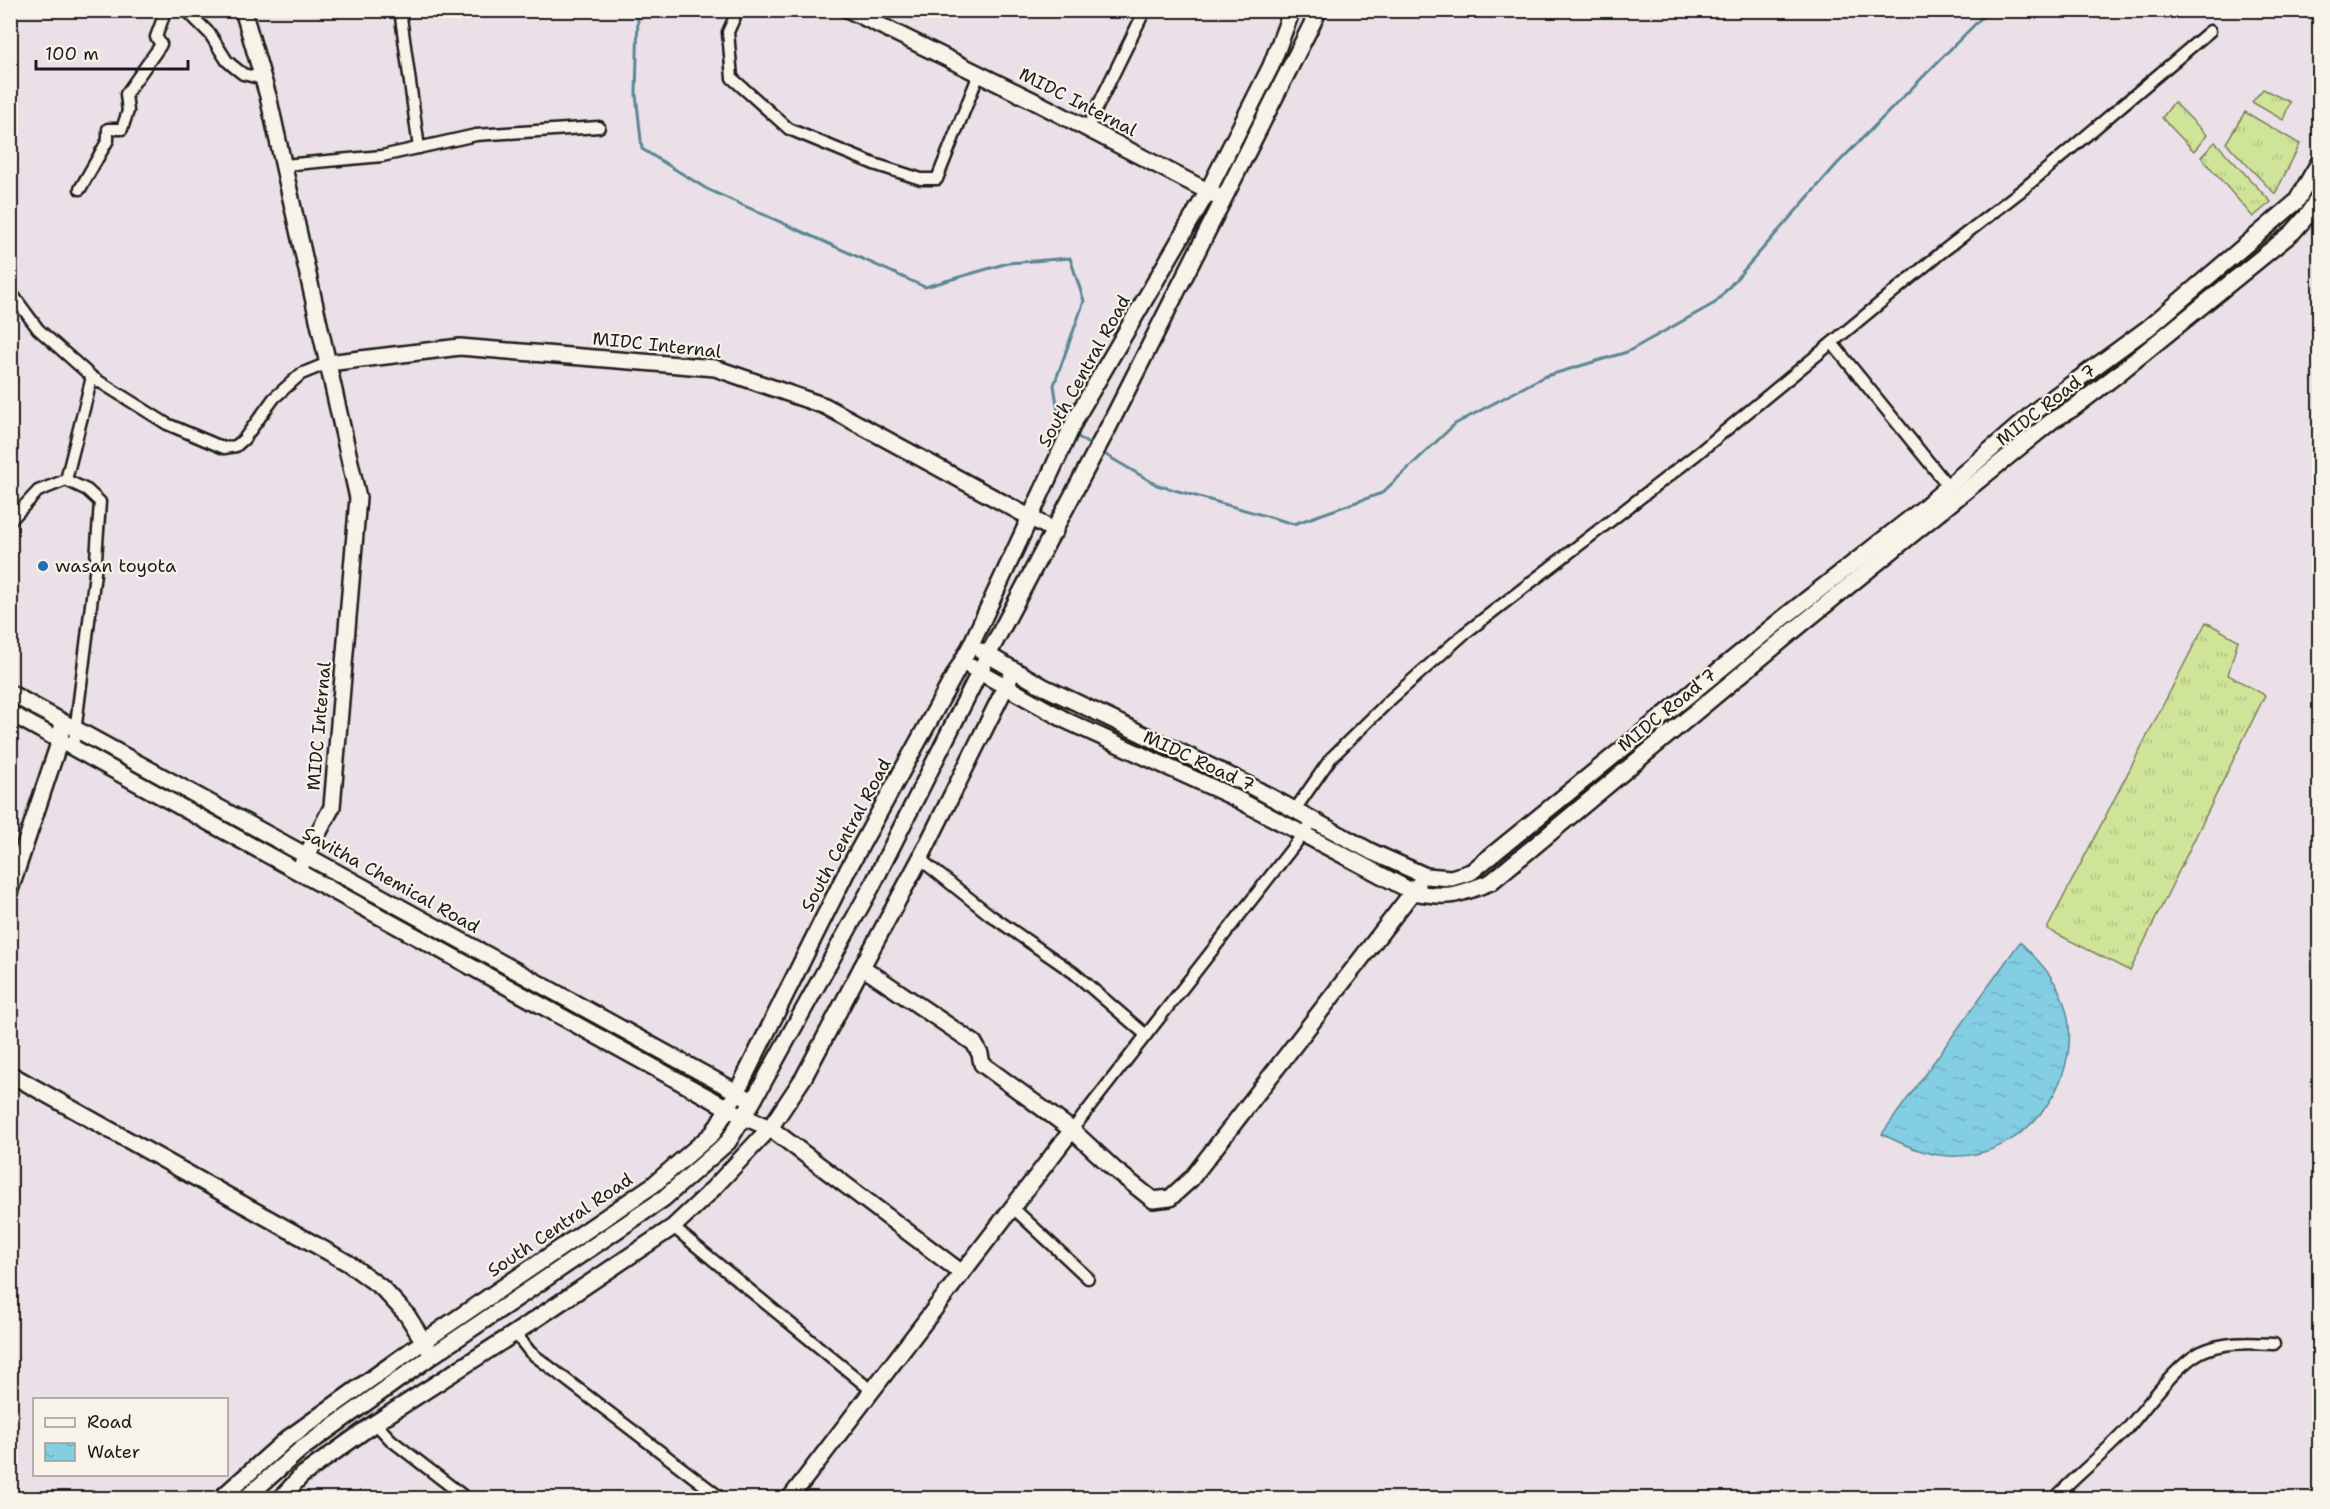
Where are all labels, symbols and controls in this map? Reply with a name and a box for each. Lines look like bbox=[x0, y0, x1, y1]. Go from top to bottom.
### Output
scale bar bbox=[36, 33, 188, 71]
text: 100 m bbox=[45, 42, 99, 66]
street label: MIDC Internal bbox=[1015, 62, 1142, 142]
street label: South Central Road bbox=[1032, 291, 1136, 451]
street label: MIDC Internal bbox=[591, 326, 723, 364]
street label: MIDC Road 7 bbox=[1991, 359, 2101, 451]
place label: wasan toyota bbox=[55, 554, 176, 578]
marker: wasan toyota bbox=[36, 559, 50, 573]
street label: MIDC Internal bbox=[301, 660, 337, 791]
street label: MIDC Road 7 bbox=[1613, 663, 1721, 757]
street label: MIDC Road 7 bbox=[1139, 725, 1259, 797]
street label: South Central Road bbox=[795, 754, 897, 916]
street label: Savitha Chemical Road bbox=[298, 821, 484, 939]
street label: South Central Road bbox=[483, 1167, 637, 1283]
legend bbox=[33, 1398, 228, 1476]
text: Road bbox=[87, 1410, 132, 1434]
text: Water bbox=[87, 1440, 140, 1464]

